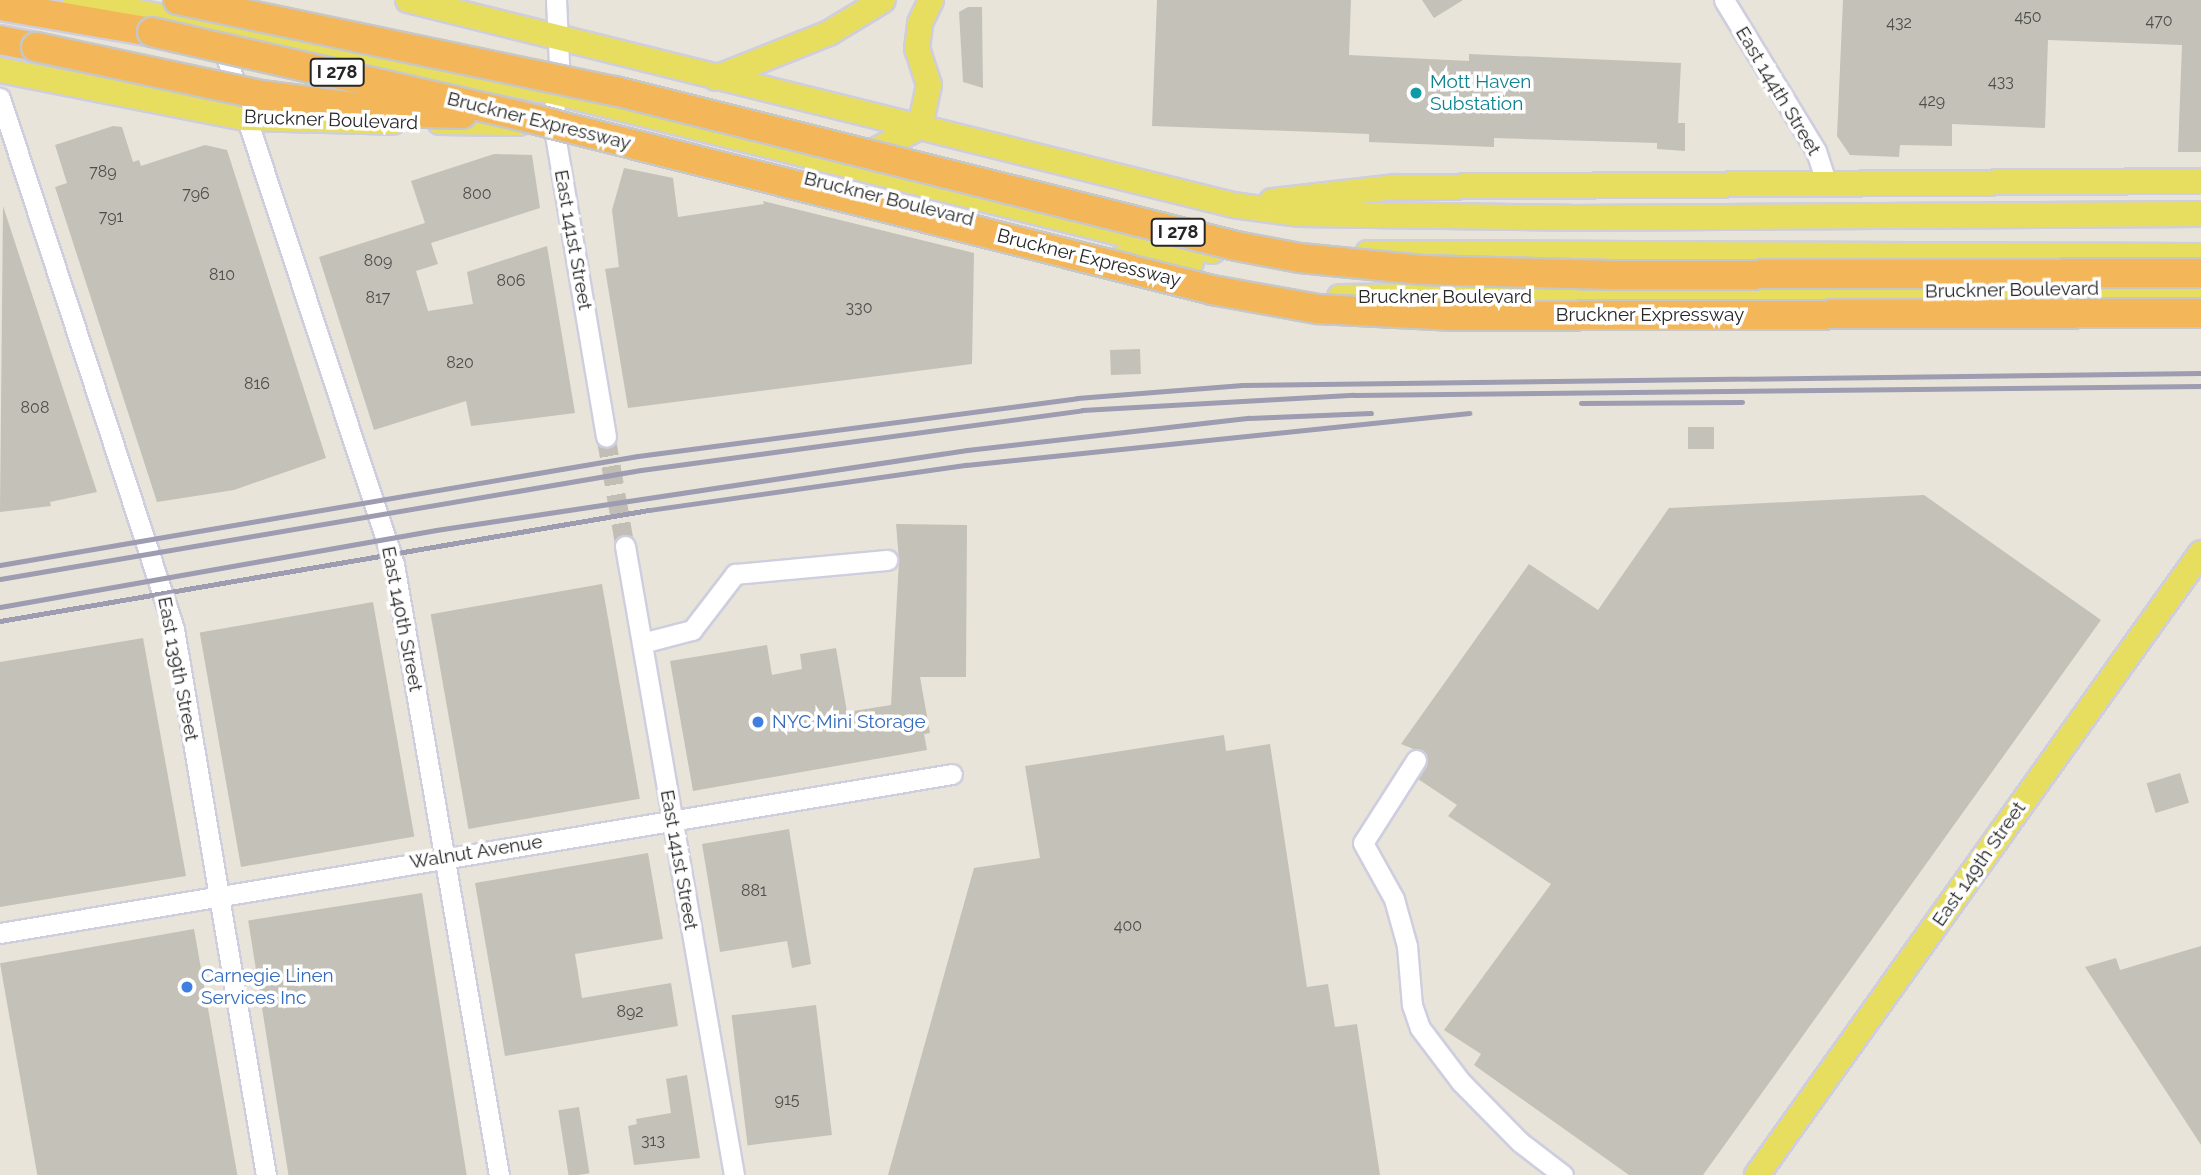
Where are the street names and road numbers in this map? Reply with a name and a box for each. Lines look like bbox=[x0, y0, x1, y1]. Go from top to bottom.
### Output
street label: East 144th Street bbox=[1731, 23, 1825, 159]
road number: I 278 bbox=[309, 58, 365, 86]
street label: Bruckner Expressway bbox=[445, 87, 633, 155]
street label: Bruckner Boulevard bbox=[243, 106, 419, 134]
street label: Bruckner Boulevard bbox=[802, 167, 976, 231]
street label: East 141st Street bbox=[549, 168, 597, 312]
road number: I 278 bbox=[1150, 218, 1206, 246]
street label: Bruckner Expressway bbox=[995, 224, 1183, 292]
street label: Bruckner Boulevard bbox=[1925, 277, 2099, 303]
street label: Bruckner Boulevard bbox=[1358, 286, 1532, 308]
street label: Bruckner Expressway bbox=[1556, 304, 1744, 326]
street label: East 140th Street bbox=[377, 545, 427, 693]
street label: East 139th Street bbox=[153, 595, 203, 743]
street label: East 141st Street bbox=[655, 788, 703, 932]
street label: East 149th Street bbox=[1928, 797, 2030, 931]
street label: Walnut Avenue bbox=[408, 830, 544, 874]

